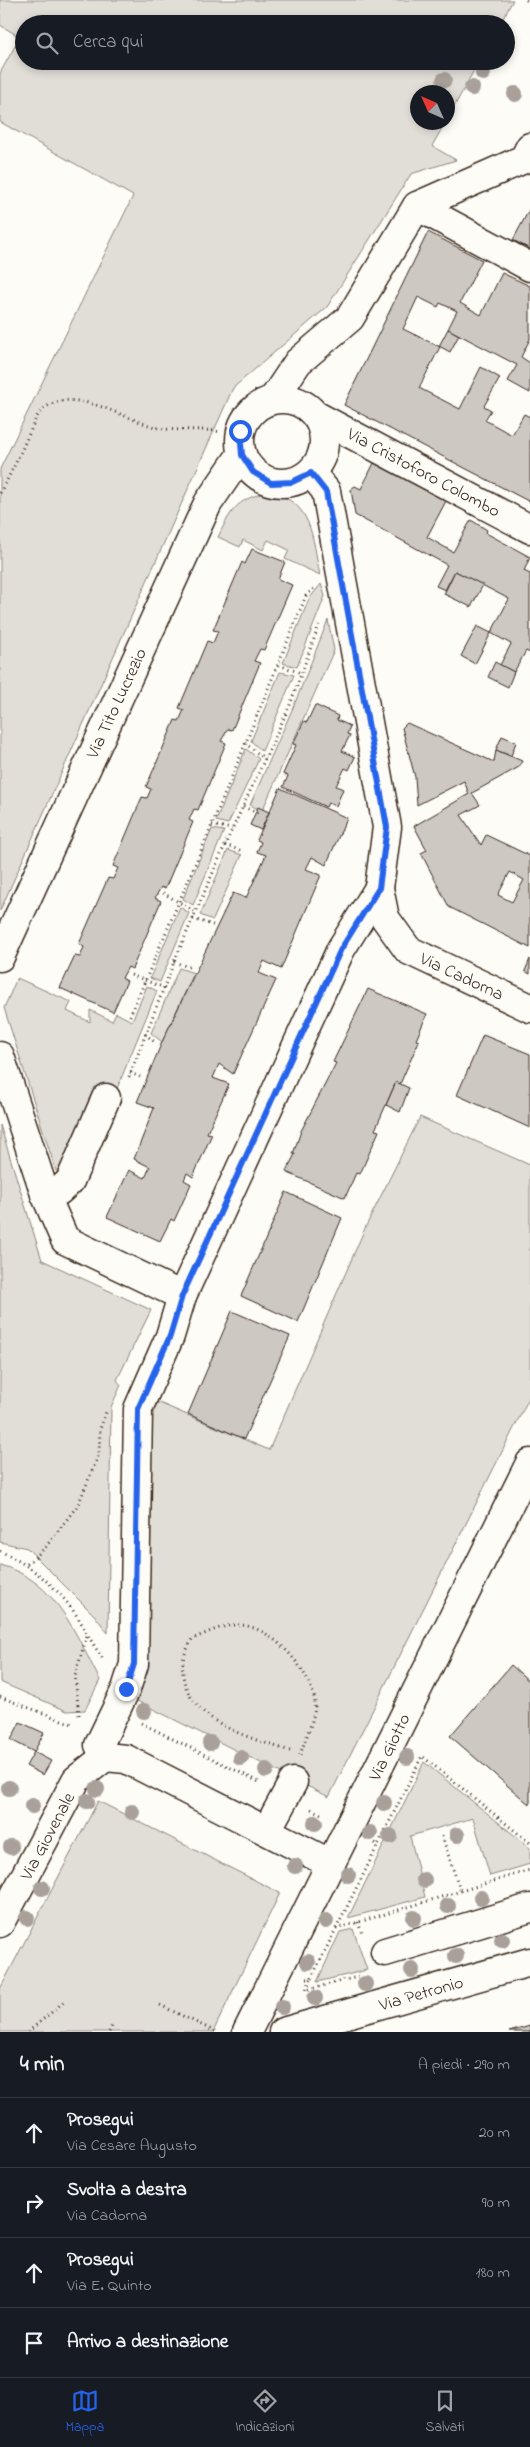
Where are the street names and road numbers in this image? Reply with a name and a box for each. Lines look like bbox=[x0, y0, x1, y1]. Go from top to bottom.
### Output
street label: Via Cristoforo Colombo bbox=[341, 422, 504, 525]
street label: Via Tito Lucrezio bbox=[80, 644, 155, 764]
street label: Via Cadorna bbox=[414, 947, 507, 1009]
street label: Via Giotto bbox=[363, 1710, 418, 1787]
street label: Via Giovenale bbox=[14, 1788, 83, 1886]
street label: Via Petronio bbox=[375, 1970, 467, 2020]

